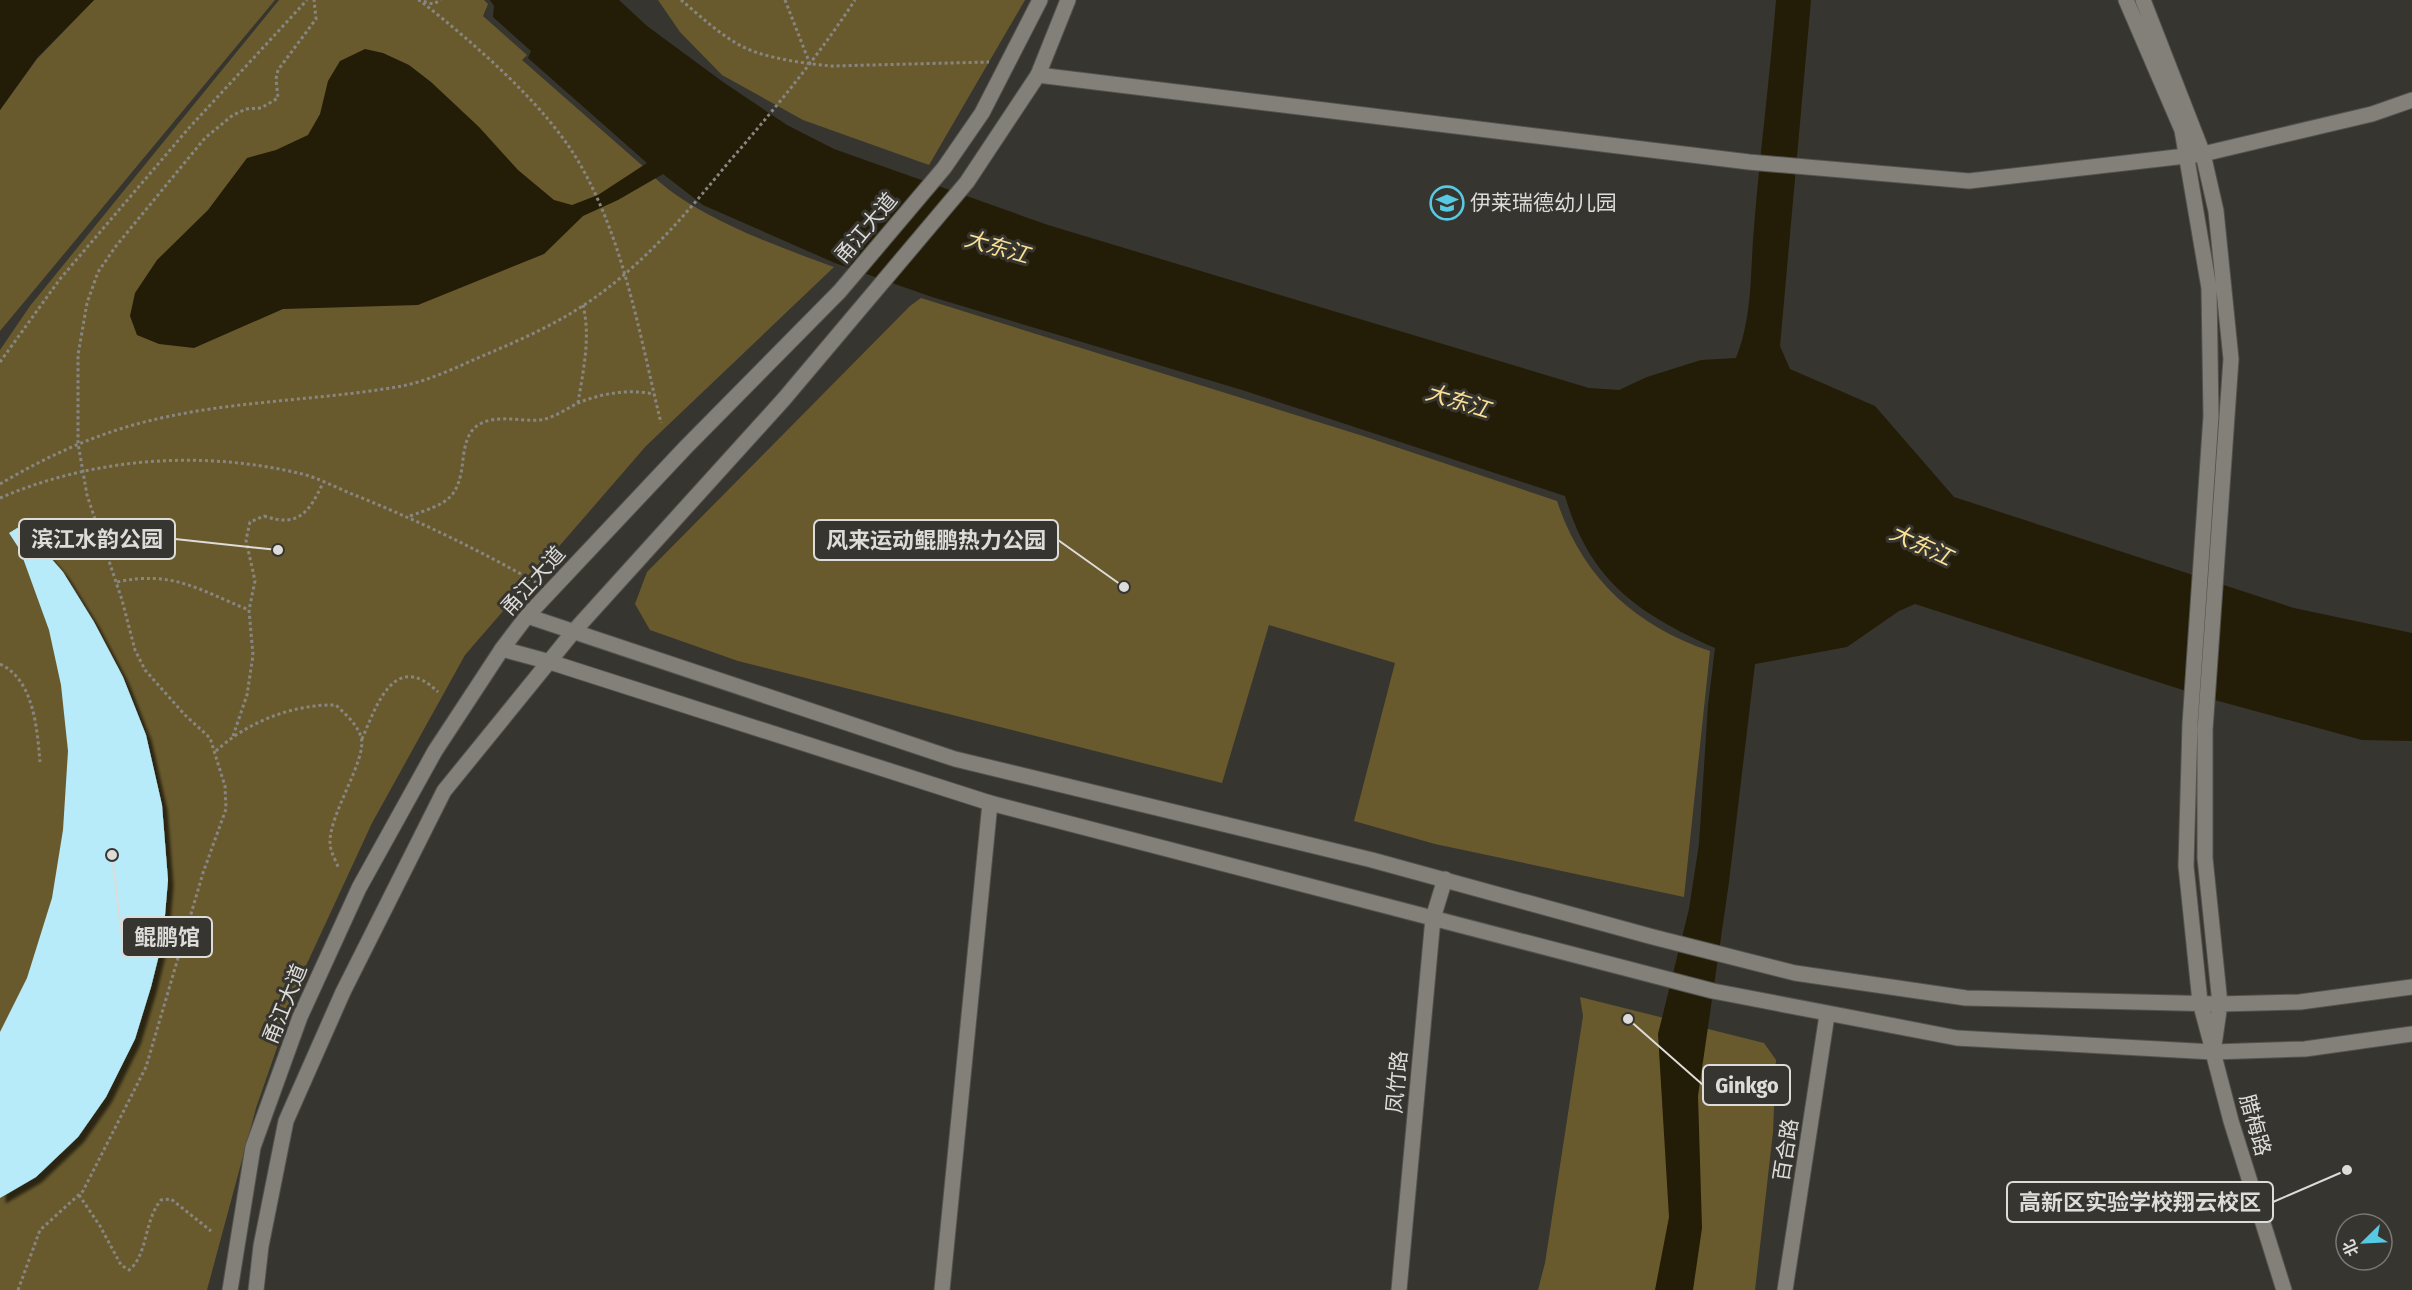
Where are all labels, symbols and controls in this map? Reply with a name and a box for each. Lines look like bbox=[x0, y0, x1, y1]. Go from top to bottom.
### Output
school or university icon: 伊莱瑞德幼儿园 bbox=[1429, 185, 1465, 221]
street label: 甬江大道 bbox=[829, 187, 903, 269]
place label: 伊莱瑞德幼儿园 bbox=[1470, 190, 1617, 216]
water label: 大东江 bbox=[962, 225, 1034, 270]
water label: 大东江 bbox=[1422, 378, 1495, 424]
callout: 滨江水韵公园 bbox=[19, 519, 175, 559]
water label: 大东江 bbox=[1885, 519, 1958, 572]
callout: 风来运动鲲鹏热力公园 bbox=[814, 520, 1058, 560]
text: 滨江水韵公园 bbox=[31, 526, 163, 553]
text: 风来运动鲲鹏热力公园 bbox=[826, 527, 1046, 554]
street label: 甬江大道 bbox=[495, 541, 571, 621]
callout: 鲲鹏馆 bbox=[122, 917, 212, 957]
text: 鲲鹏馆 bbox=[134, 924, 200, 951]
street label: 甬江大道 bbox=[257, 960, 313, 1048]
street label: 凤竹路 bbox=[1381, 1049, 1413, 1115]
callout: Ginkgo bbox=[1703, 1065, 1790, 1105]
text: Ginkgo bbox=[1715, 1072, 1779, 1099]
street label: 腊梅路 bbox=[2234, 1091, 2276, 1159]
street label: 百合路 bbox=[1768, 1117, 1804, 1183]
callout: 高新区实验学校翔云校区 bbox=[2007, 1182, 2273, 1222]
text: 高新区实验学校翔云校区 bbox=[2019, 1189, 2261, 1216]
north arrow bbox=[2334, 1212, 2394, 1272]
text: 北 bbox=[2339, 1237, 2363, 1259]

